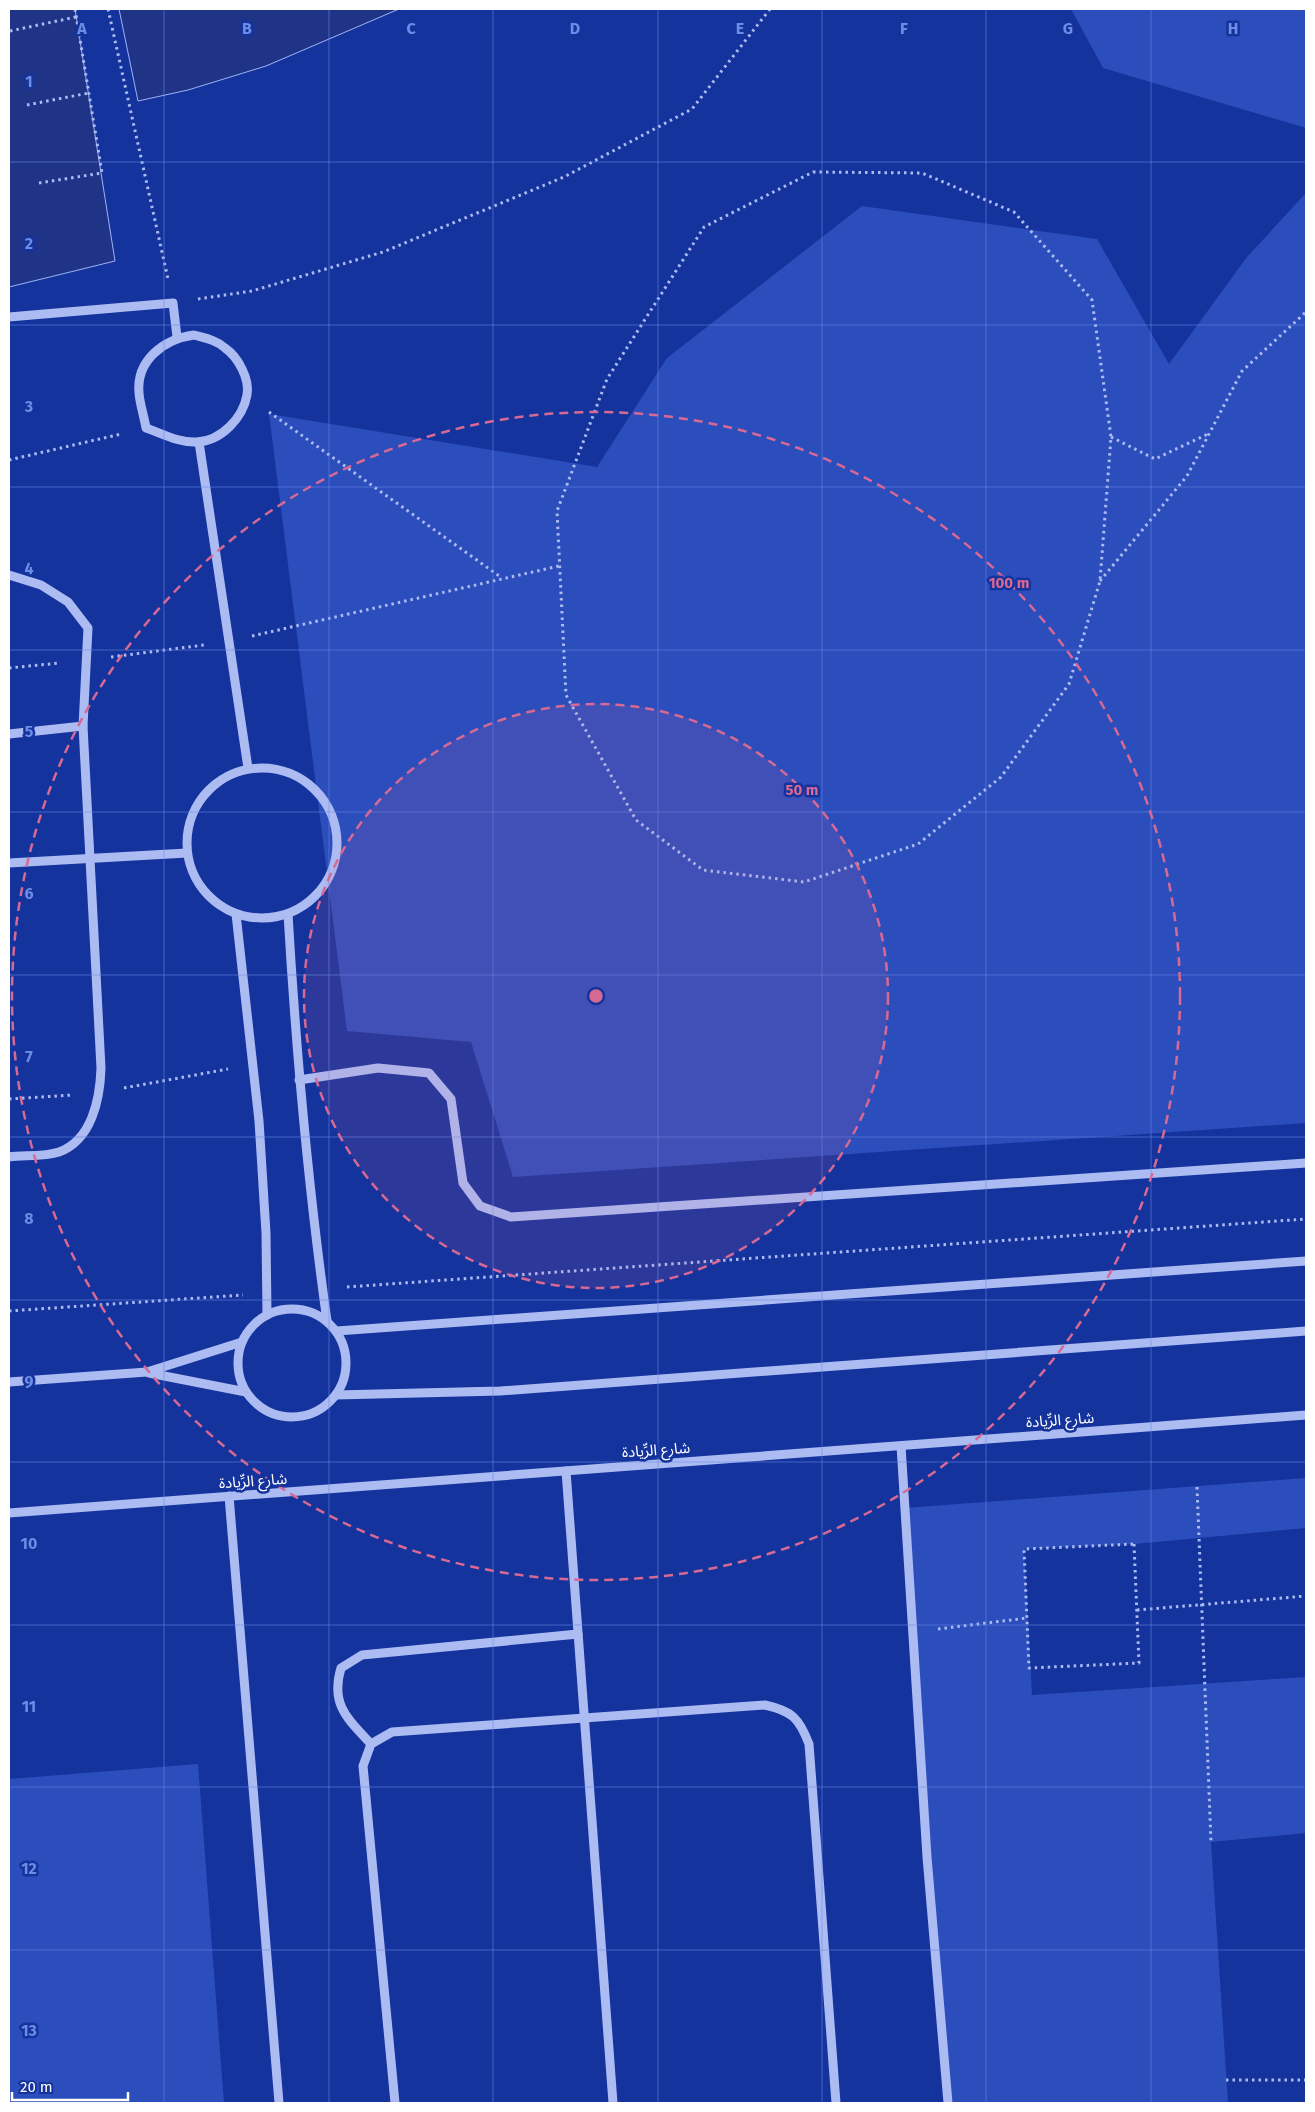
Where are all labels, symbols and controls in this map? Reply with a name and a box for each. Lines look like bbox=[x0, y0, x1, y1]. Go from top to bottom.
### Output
text: A bbox=[76, 19, 87, 38]
text: B bbox=[242, 19, 252, 38]
text: C bbox=[406, 19, 416, 38]
text: D bbox=[570, 19, 580, 38]
text: E bbox=[736, 19, 744, 38]
text: F bbox=[900, 19, 908, 38]
text: G bbox=[1063, 19, 1073, 38]
text: H bbox=[1228, 19, 1238, 38]
text: 1 bbox=[25, 72, 33, 91]
text: 2 bbox=[25, 234, 33, 253]
text: 3 bbox=[24, 397, 33, 416]
text: 4 bbox=[24, 559, 34, 578]
text: 100 m bbox=[989, 574, 1029, 592]
text: 5 bbox=[25, 722, 34, 741]
text: 50 m bbox=[785, 781, 819, 799]
text: 6 bbox=[24, 884, 34, 903]
centre of rings bbox=[587, 987, 605, 1005]
text: 7 bbox=[25, 1047, 33, 1066]
text: 8 bbox=[24, 1209, 34, 1228]
text: 9 bbox=[25, 1372, 34, 1391]
street label: شارع الرِّيادة bbox=[1025, 1409, 1095, 1434]
street label: شارع الرِّيادة bbox=[621, 1439, 691, 1464]
street label: شارع الرِّيادة bbox=[218, 1470, 288, 1495]
text: 10 bbox=[21, 1534, 37, 1553]
text: 11 bbox=[22, 1697, 36, 1716]
text: 12 bbox=[21, 1859, 37, 1878]
text: 13 bbox=[21, 2021, 37, 2040]
scale bar bbox=[12, 2070, 129, 2102]
text: 20 m bbox=[20, 2078, 53, 2096]

